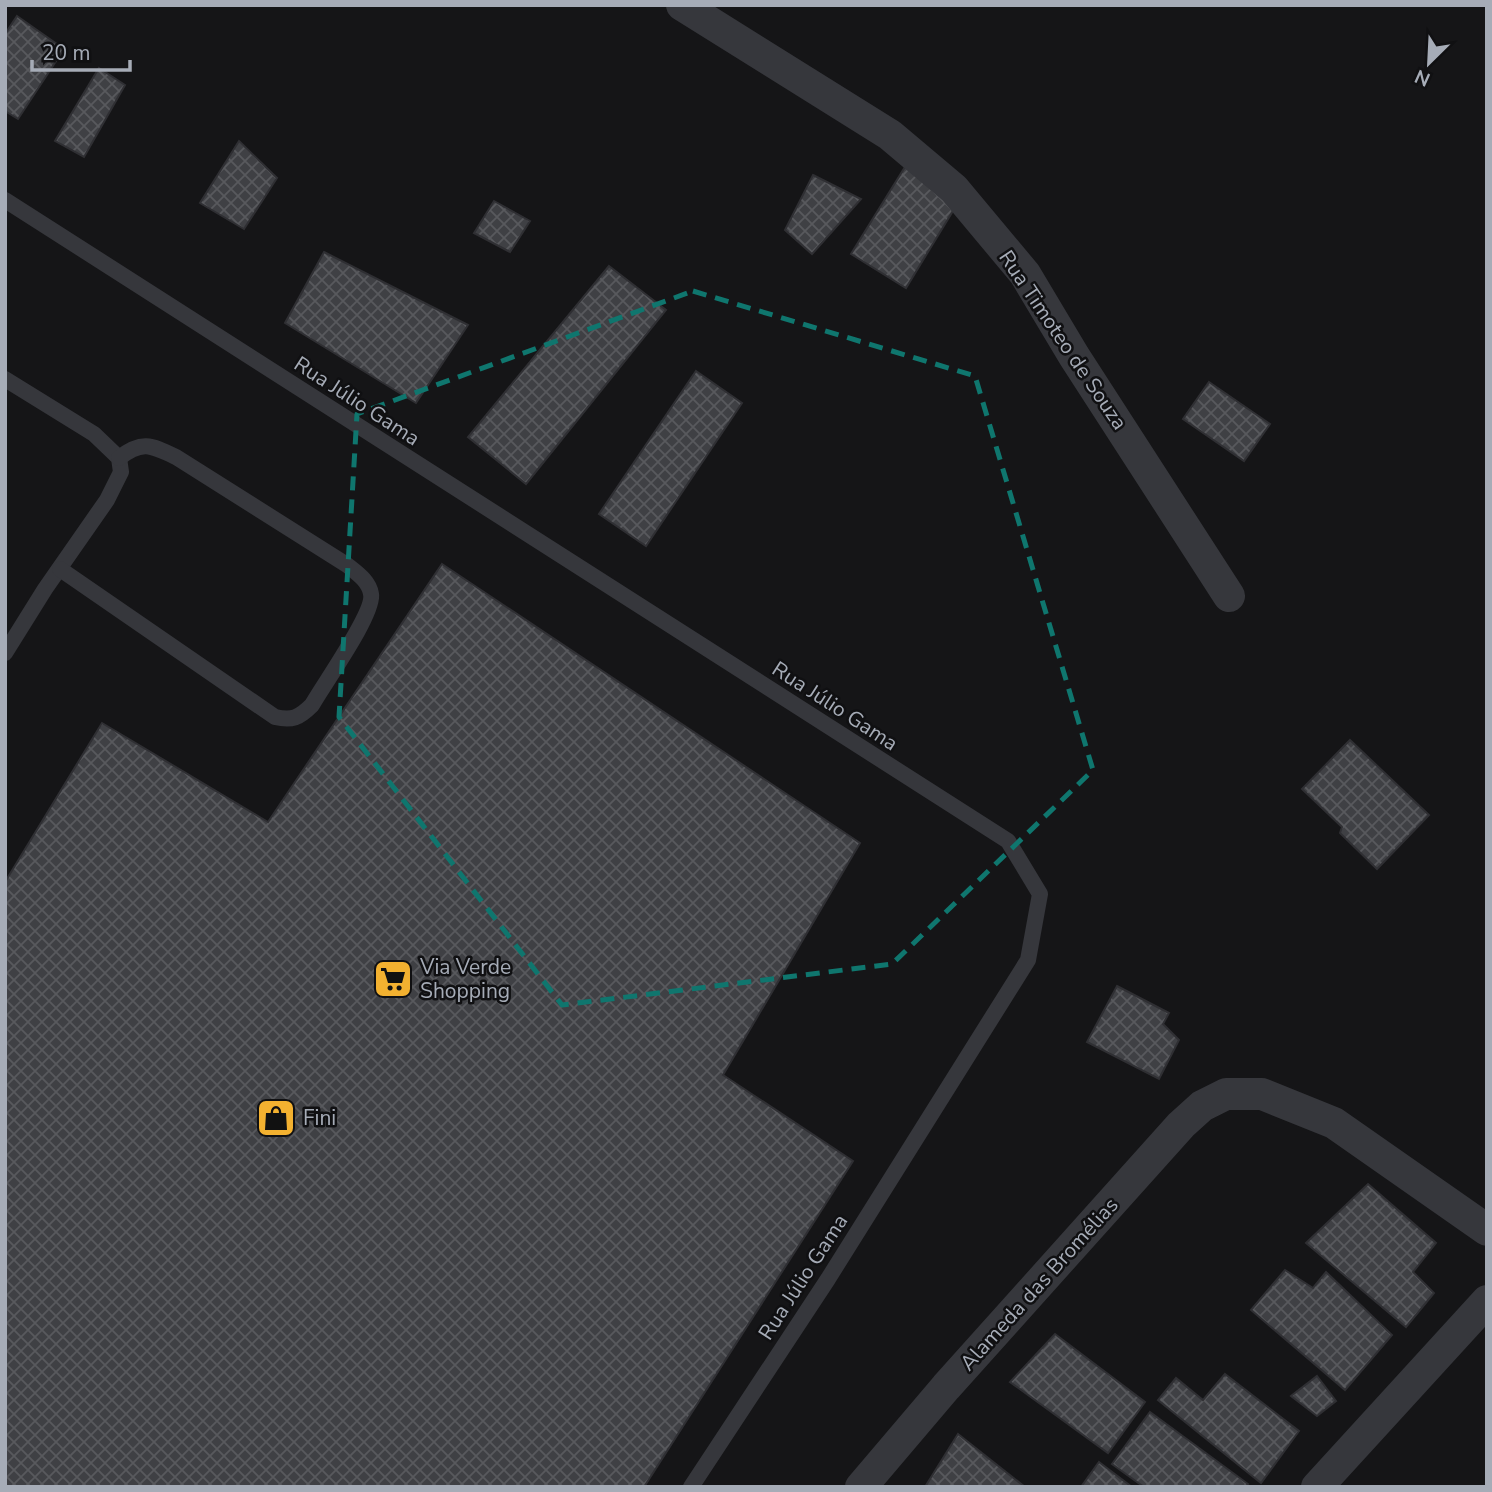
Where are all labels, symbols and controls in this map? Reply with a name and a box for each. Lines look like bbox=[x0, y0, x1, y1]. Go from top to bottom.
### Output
scale bar bbox=[32, 28, 130, 72]
north arrow bbox=[1394, 28, 1464, 98]
text: 20 m bbox=[42, 39, 91, 67]
text: N bbox=[1411, 63, 1434, 92]
street label: Rua Timoteo de Souza bbox=[992, 245, 1134, 435]
street label: Rua Júlio Gama bbox=[289, 350, 425, 452]
street label: Rua Júlio Gama bbox=[767, 655, 903, 757]
place label: Via Verde Shopping bbox=[419, 953, 511, 1005]
supermarket icon: Via Verde Shopping bbox=[372, 958, 414, 1000]
shop icon: Fini bbox=[255, 1097, 297, 1139]
place label: Fini bbox=[303, 1104, 336, 1132]
street label: Alameda das Bromélias bbox=[954, 1191, 1124, 1377]
street label: Rua Júlio Gama bbox=[752, 1209, 854, 1345]

